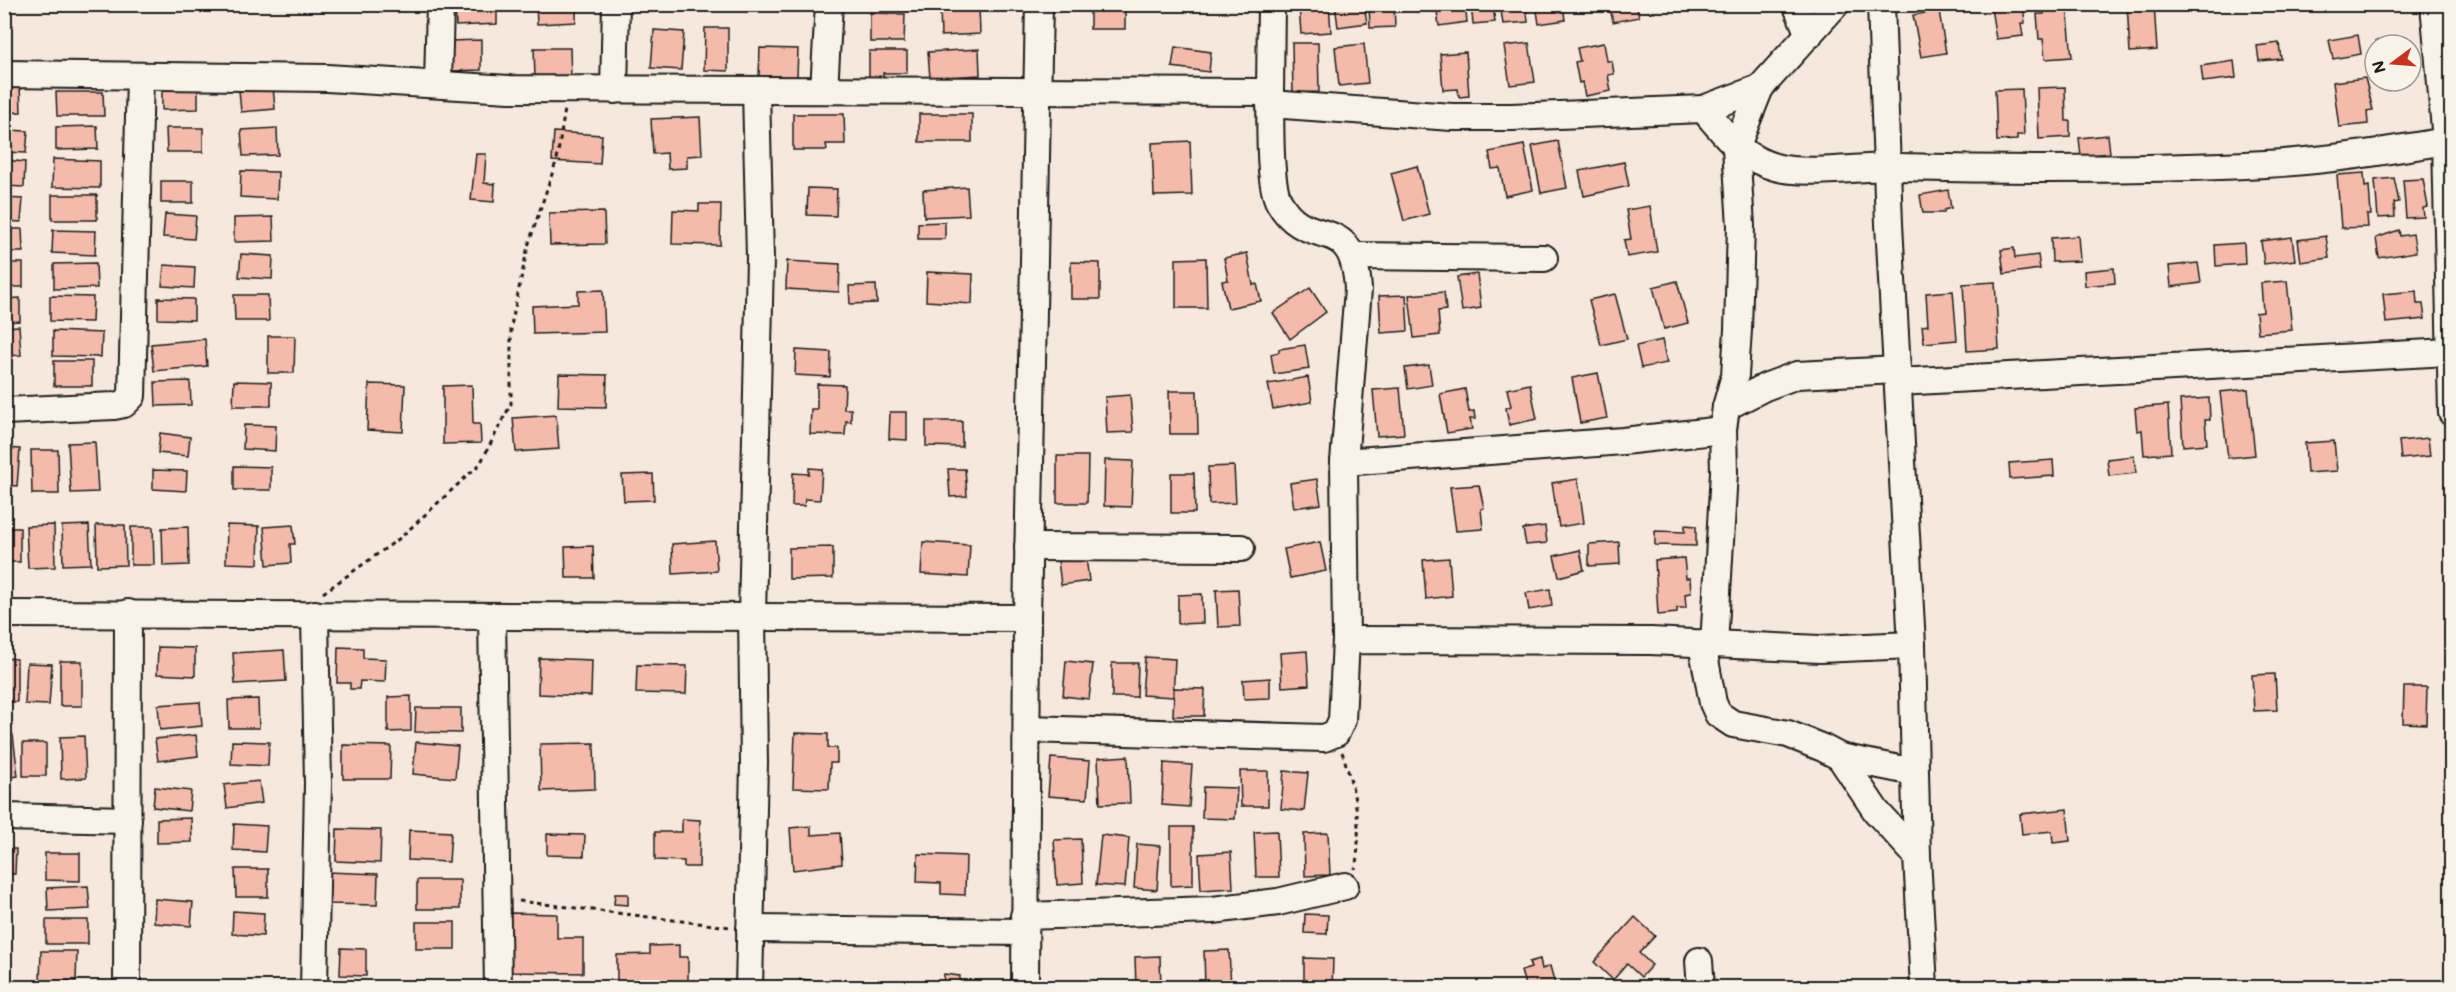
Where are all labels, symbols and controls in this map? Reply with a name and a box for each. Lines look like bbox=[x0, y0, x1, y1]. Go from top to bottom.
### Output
north arrow bbox=[2363, 33, 2423, 93]
text: N bbox=[2366, 59, 2390, 76]

